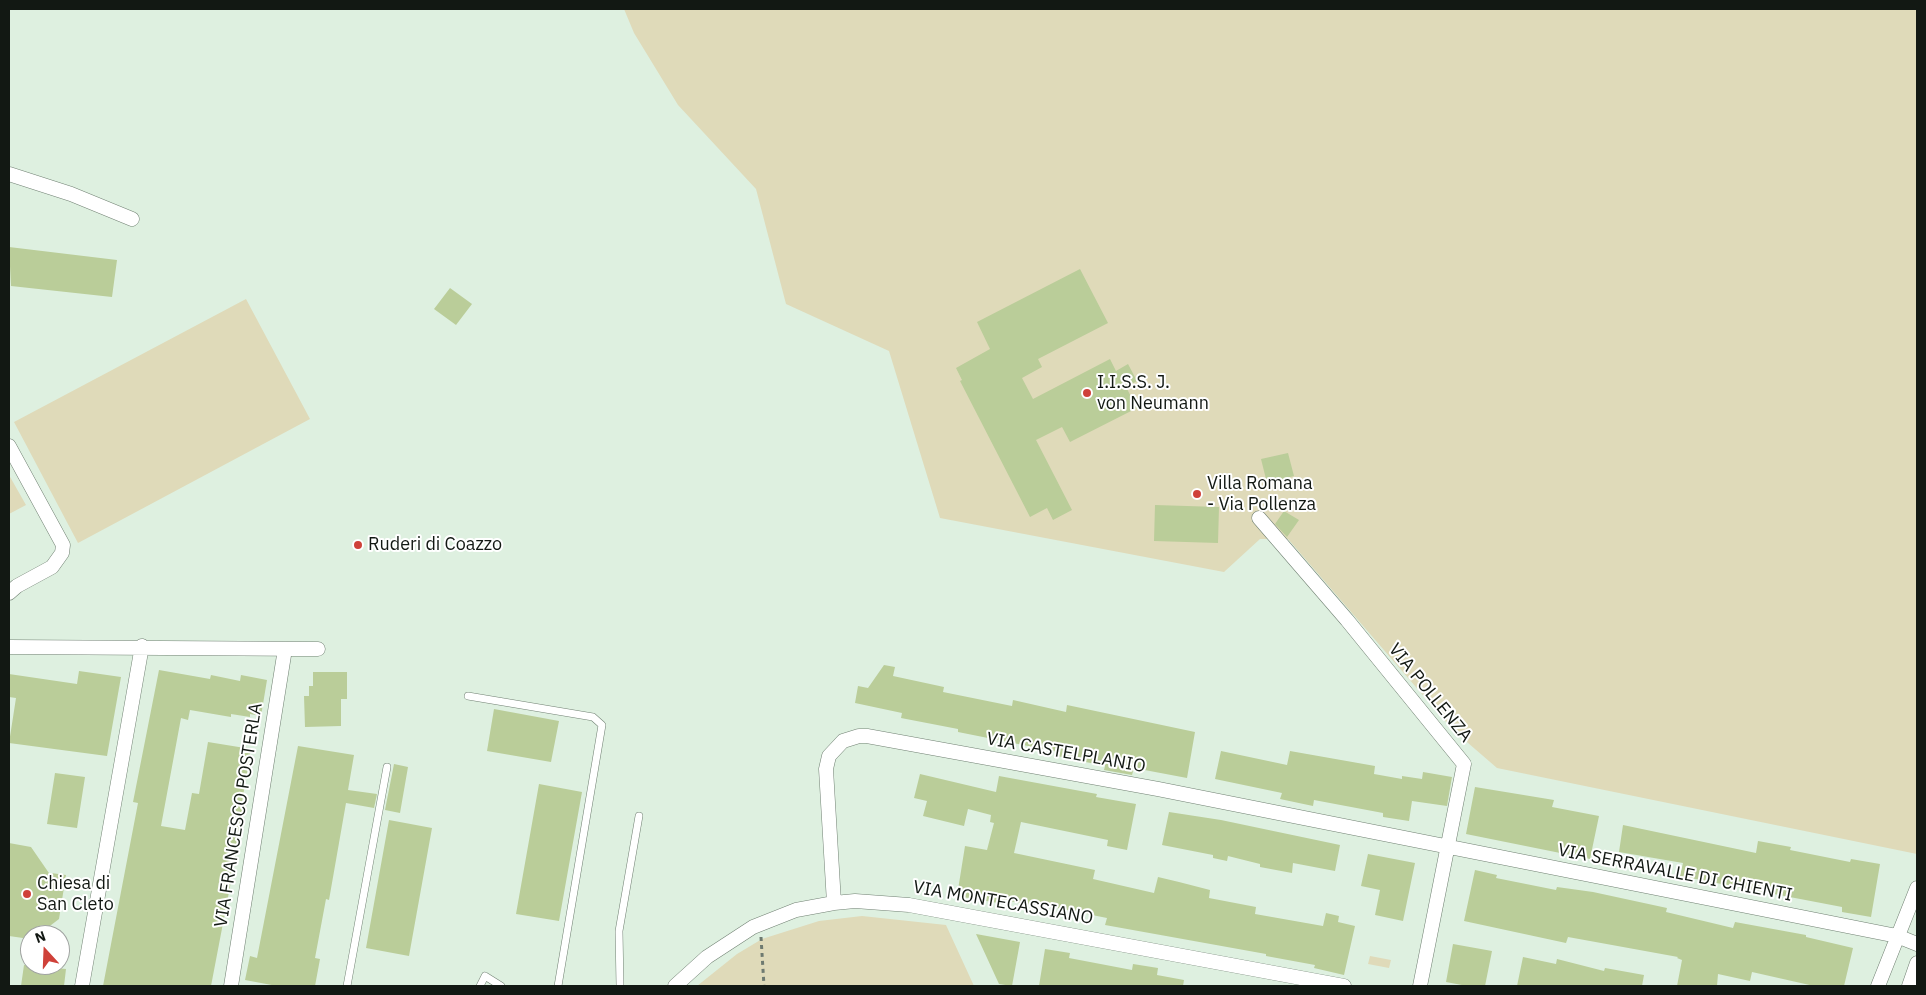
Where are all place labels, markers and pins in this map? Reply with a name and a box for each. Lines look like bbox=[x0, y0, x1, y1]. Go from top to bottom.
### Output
place label: I.I.S.S. J. von Neumann bbox=[1097, 372, 1209, 414]
marker: I.I.S.S. J. von Neumann bbox=[1081, 387, 1093, 399]
place label: Villa Romana - Via Pollenza bbox=[1207, 473, 1316, 516]
marker: Villa Romana - Via Pollenza bbox=[1191, 488, 1203, 500]
place label: Ruderi di Coazzo bbox=[368, 534, 502, 556]
marker: Ruderi di Coazzo bbox=[352, 539, 364, 551]
place label: Chiesa di San Cleto bbox=[37, 873, 114, 916]
marker: Chiesa di San Cleto bbox=[21, 888, 33, 900]

